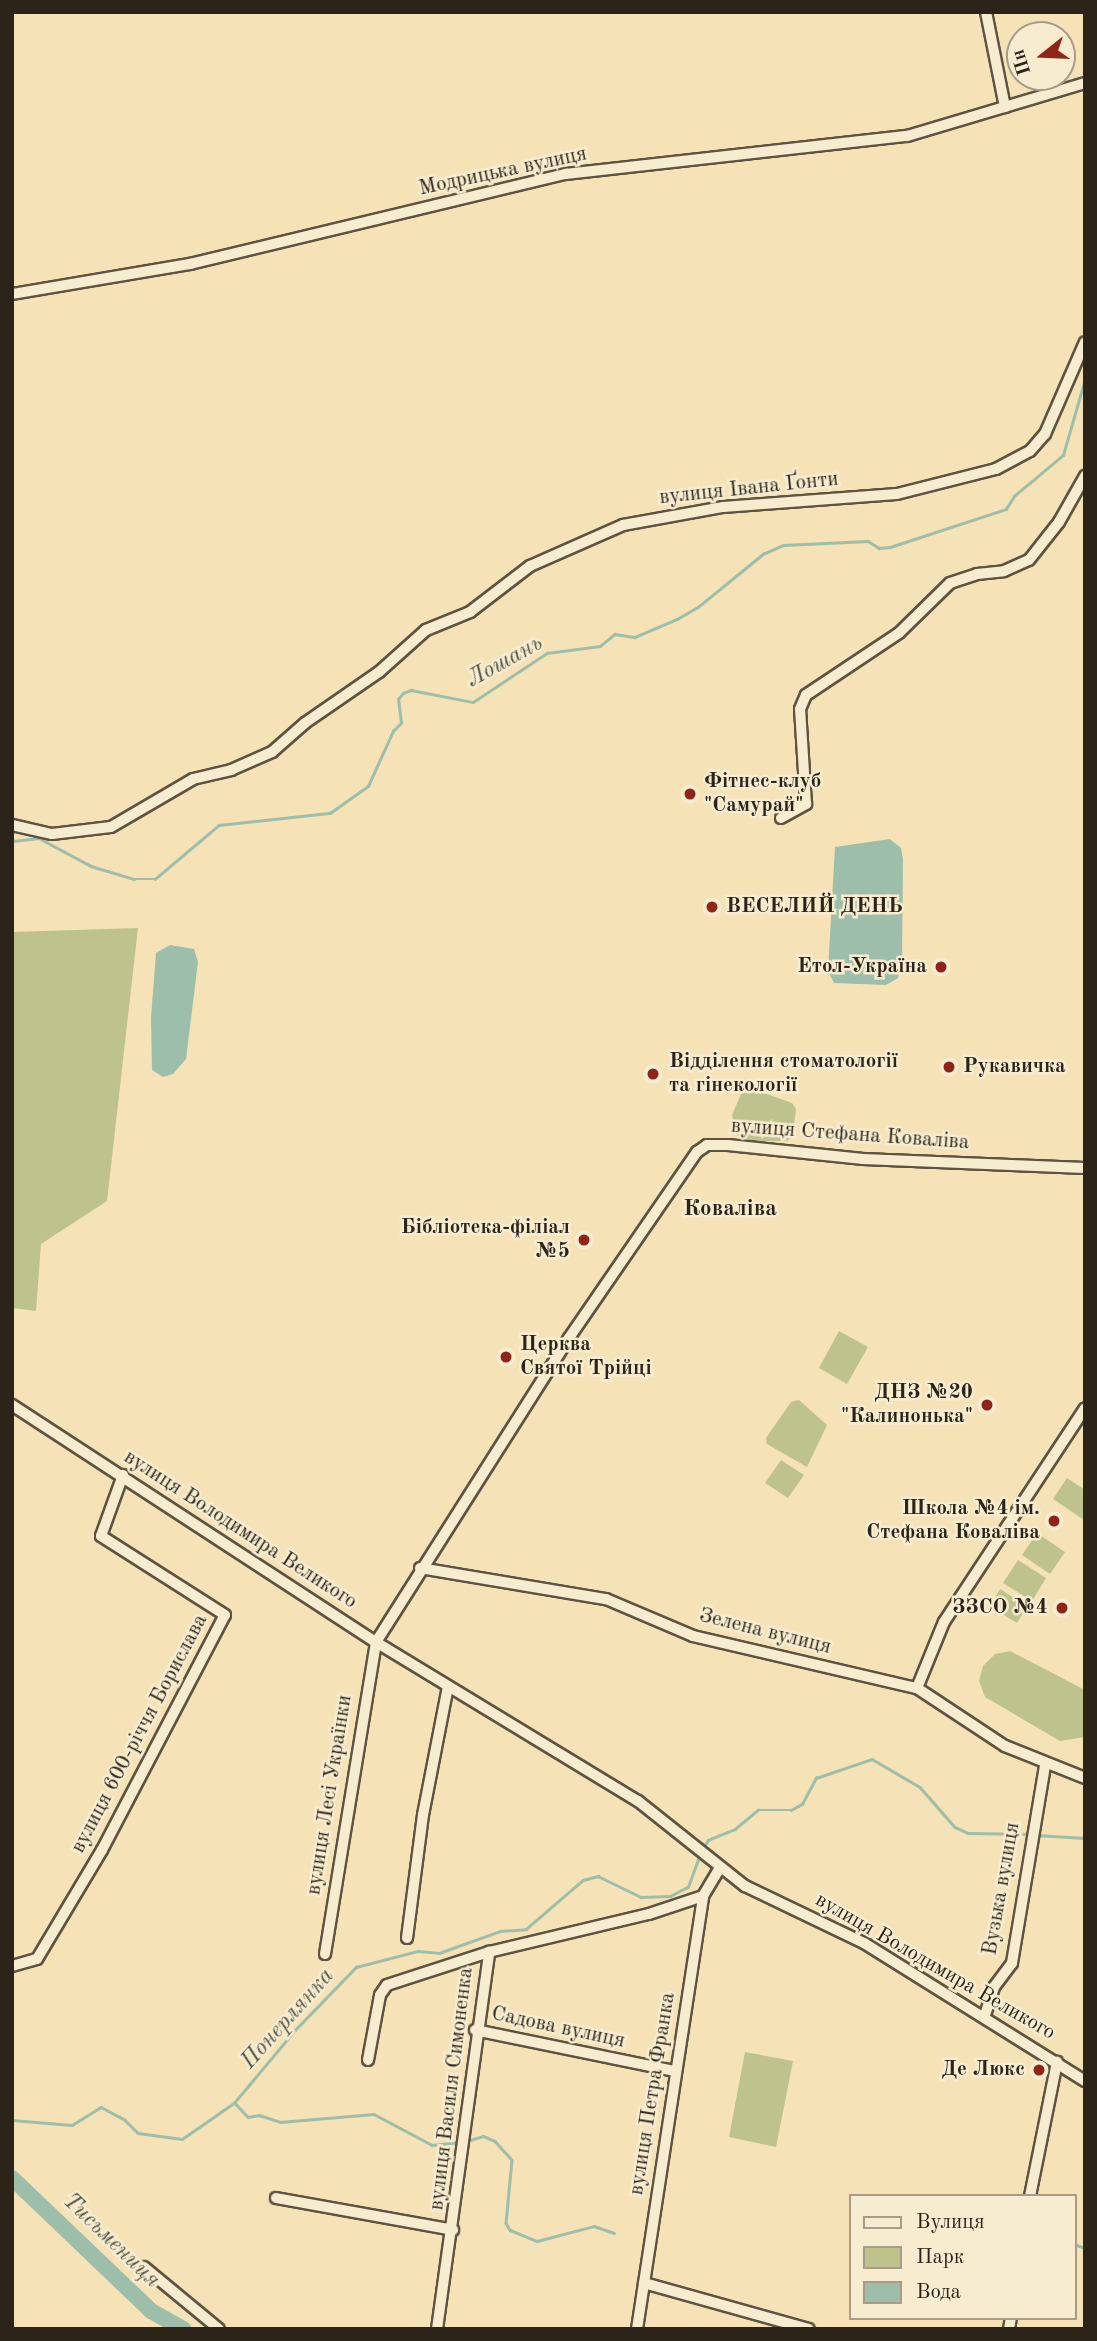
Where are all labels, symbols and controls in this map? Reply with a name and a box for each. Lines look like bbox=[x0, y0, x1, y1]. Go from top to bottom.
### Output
north arrow bbox=[1006, 21, 1076, 91]
text: Пн bbox=[1009, 47, 1036, 77]
street label: Модрицька вулиця bbox=[417, 142, 589, 202]
street label: вулиця Івана Ґонти bbox=[658, 467, 840, 511]
water label: Лошань bbox=[462, 630, 548, 694]
place label: Фітнес-клуб "Самурай" bbox=[704, 769, 821, 819]
marker: Фітнес-клуб "Самурай" bbox=[682, 786, 698, 802]
place label: ВЕСЕЛИЙ ДЕНЬ bbox=[726, 894, 903, 920]
marker: ВЕСЕЛИЙ ДЕНЬ bbox=[704, 899, 720, 915]
place label: Етол-Україна bbox=[797, 954, 927, 980]
marker: Етол-Україна bbox=[933, 959, 949, 975]
place label: Відділення стоматології та гінекології bbox=[669, 1049, 898, 1099]
place label: Рукавичка bbox=[963, 1054, 1066, 1080]
marker: Рукавичка bbox=[941, 1059, 957, 1075]
marker: Відділення стоматології та гінекології bbox=[643, 1064, 663, 1084]
street label: вулиця Стефана Коваліва bbox=[730, 1114, 970, 1156]
district label: Коваліва bbox=[683, 1195, 777, 1223]
place label: Бібліотека-філіал №5 bbox=[401, 1215, 570, 1265]
marker: Бібліотека-філіал №5 bbox=[576, 1232, 592, 1248]
place label: Церква Святої Трійці bbox=[520, 1332, 652, 1382]
marker: Церква Святої Трійці bbox=[498, 1349, 514, 1365]
place label: ДНЗ №20 "Калинонька" bbox=[841, 1380, 973, 1430]
marker: ДНЗ №20 "Калинонька" bbox=[979, 1397, 995, 1413]
street label: вулиця Володимира Великого bbox=[119, 1445, 361, 1615]
place label: Школа №4 ім. Стефана Коваліва bbox=[866, 1496, 1040, 1546]
marker: Школа №4 ім. Стефана Коваліва bbox=[1046, 1513, 1062, 1529]
place label: ЗЗСО №4 bbox=[952, 1595, 1048, 1621]
marker: ЗЗСО №4 bbox=[1054, 1600, 1070, 1616]
street label: Зелена вулиця bbox=[696, 1603, 834, 1661]
street label: вулиця 600-річчя Борислава bbox=[66, 1610, 214, 1858]
street label: вулиця Лесі Українки bbox=[302, 1693, 358, 1897]
street label: Вузька вулиця bbox=[978, 1821, 1026, 1957]
street label: вулиця Володимира Великого bbox=[810, 1888, 1060, 2046]
water label: Понерлянка bbox=[236, 1963, 340, 2075]
street label: вулиця Василя Симоненка bbox=[425, 1966, 479, 2212]
street label: вулиця Петра Франка bbox=[625, 1991, 681, 2197]
street label: Садова вулиця bbox=[489, 2002, 627, 2054]
place label: Де Люкс bbox=[942, 2057, 1025, 2083]
marker: Де Люкс bbox=[1031, 2062, 1047, 2078]
water label: Тисьмениця bbox=[57, 2188, 165, 2294]
legend bbox=[848, 2194, 1076, 2320]
text: Вулиця bbox=[916, 2212, 985, 2233]
text: Парк bbox=[916, 2247, 964, 2268]
text: Вода bbox=[916, 2282, 961, 2303]

